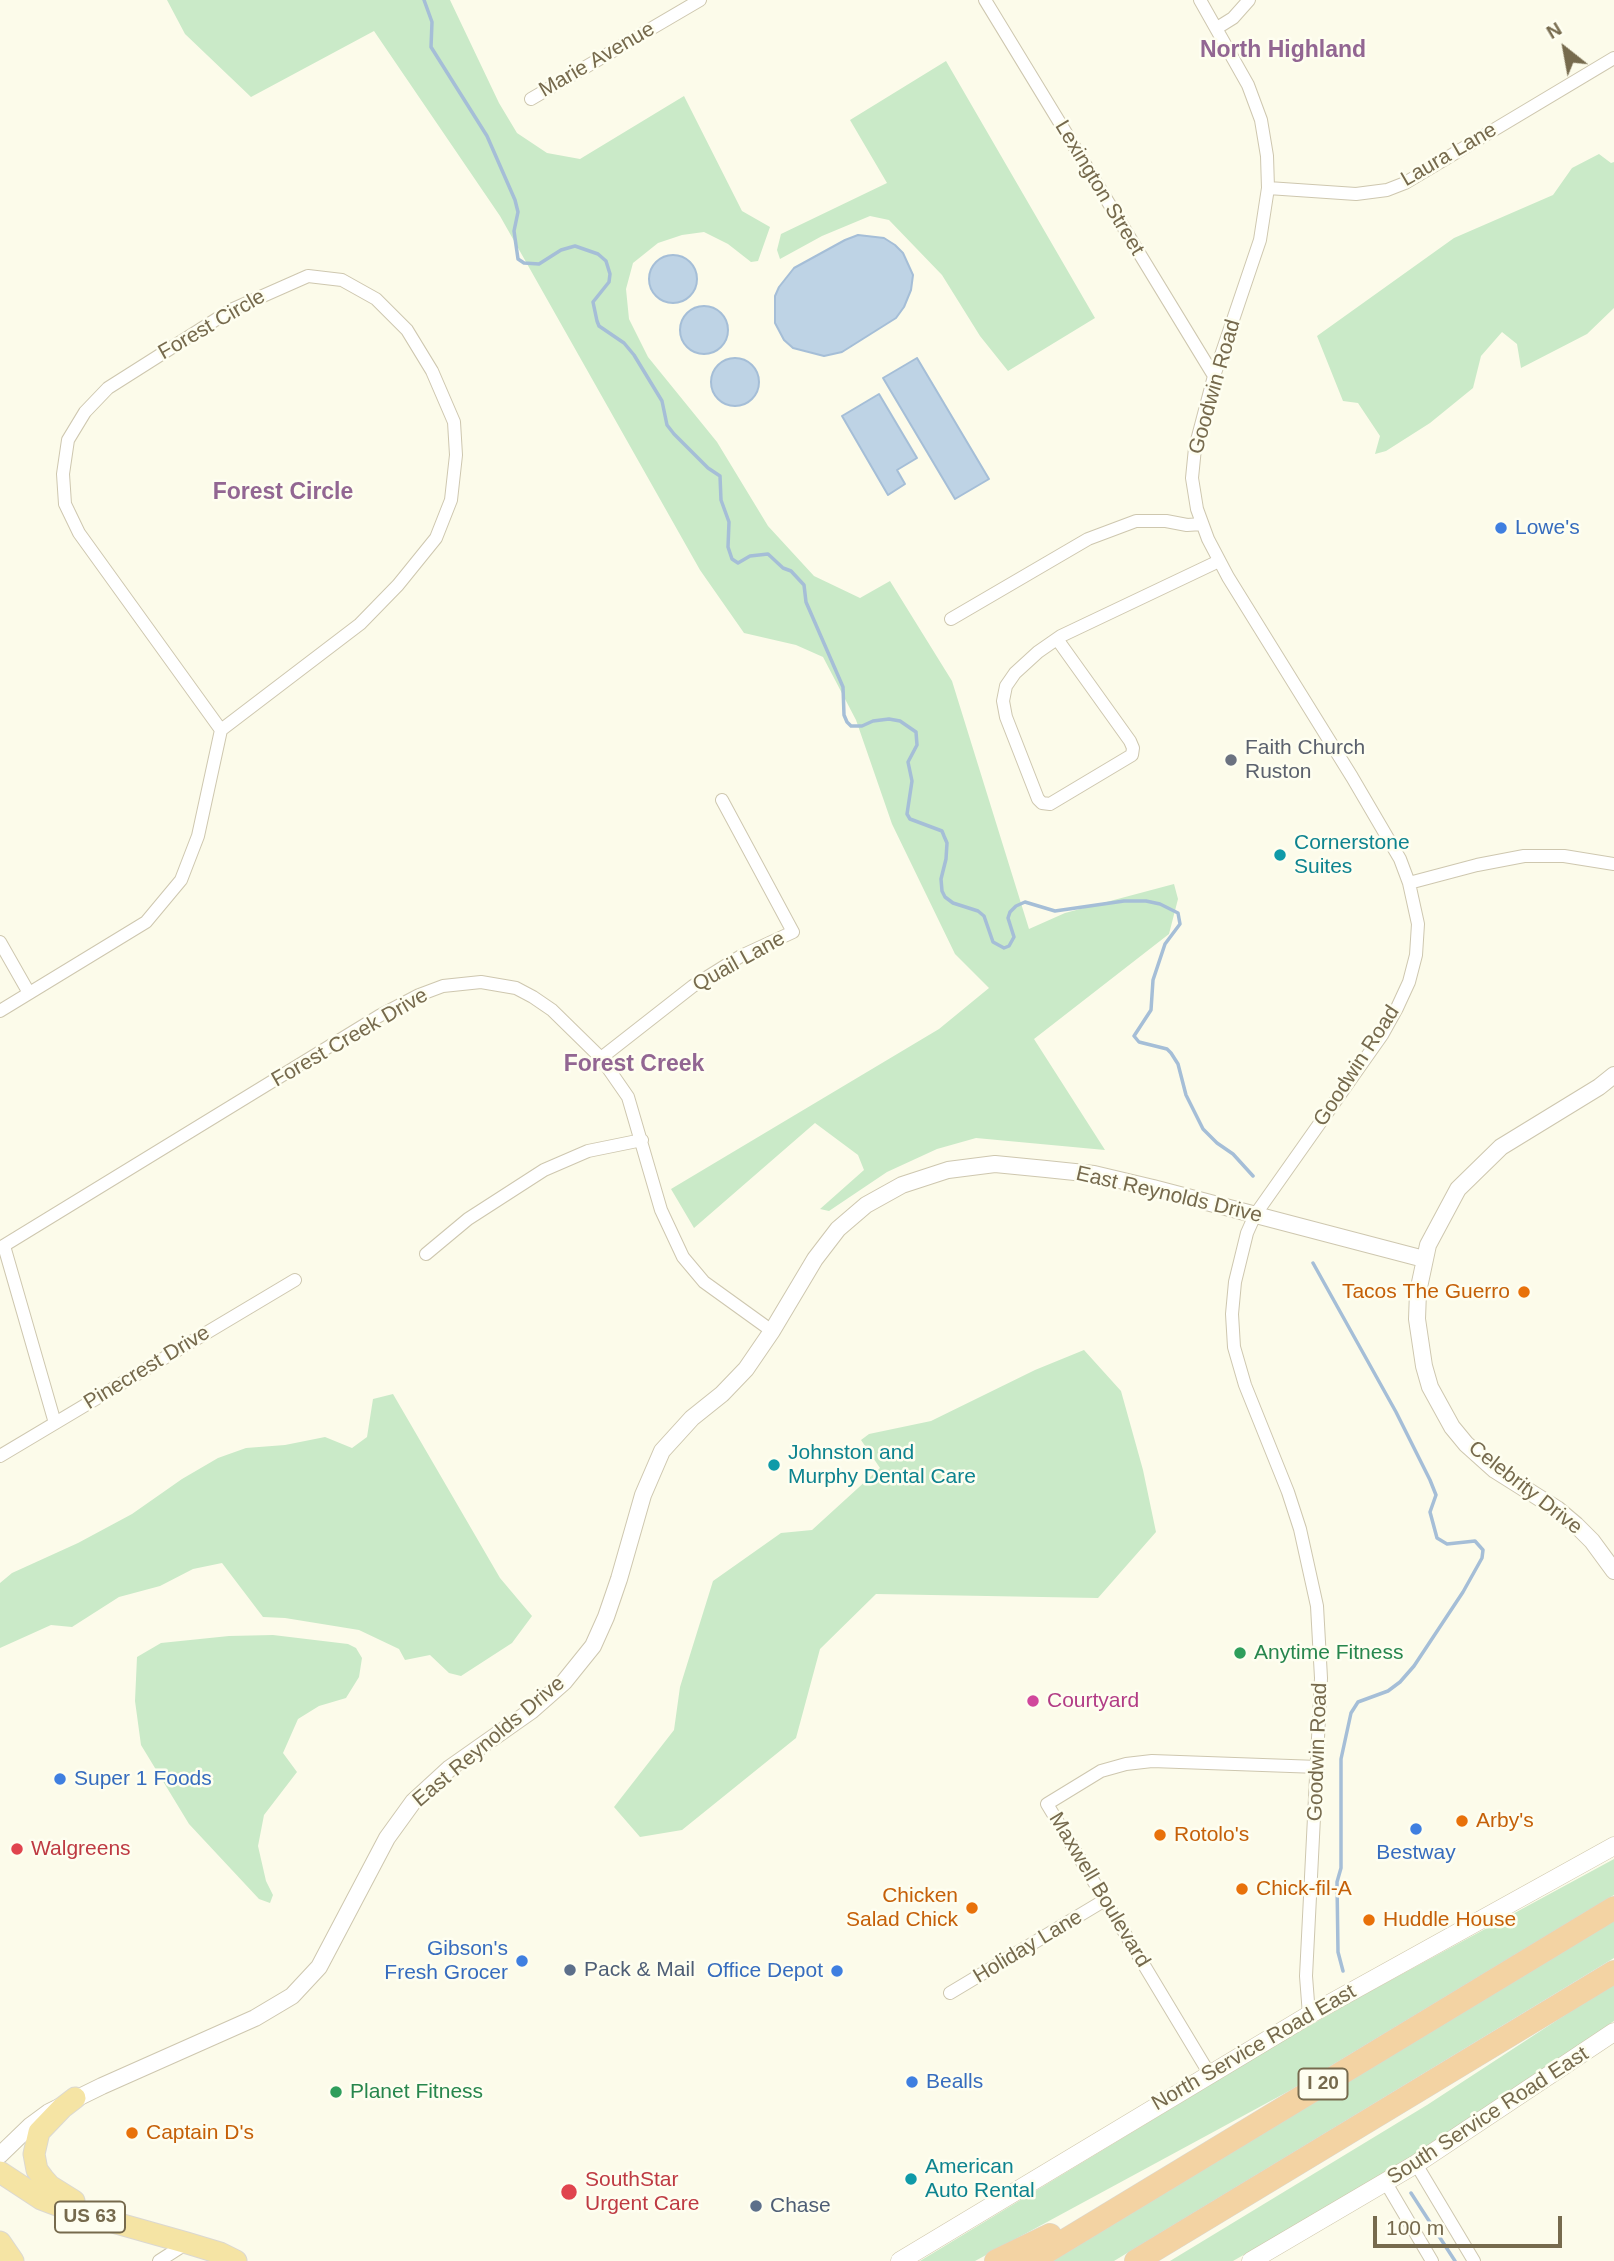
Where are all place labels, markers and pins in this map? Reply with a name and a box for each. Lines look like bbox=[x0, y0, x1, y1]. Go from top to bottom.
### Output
place label: Lowe's bbox=[1515, 515, 1580, 541]
marker: Lowe's bbox=[1493, 520, 1509, 536]
place label: Faith Church Ruston bbox=[1245, 735, 1365, 785]
marker: Faith Church Ruston bbox=[1223, 752, 1239, 768]
place label: Cornerstone Suites bbox=[1294, 830, 1410, 880]
marker: Cornerstone Suites bbox=[1272, 847, 1288, 863]
place label: Tacos The Guerro bbox=[1342, 1279, 1510, 1305]
marker: Tacos The Guerro bbox=[1516, 1284, 1532, 1300]
place label: Johnston and Murphy Dental Care bbox=[788, 1440, 976, 1490]
marker: Johnston and Murphy Dental Care bbox=[766, 1457, 782, 1473]
place label: Anytime Fitness bbox=[1254, 1640, 1403, 1666]
marker: Anytime Fitness bbox=[1232, 1645, 1248, 1661]
place label: Courtyard bbox=[1047, 1688, 1139, 1714]
marker: Courtyard bbox=[1025, 1693, 1041, 1709]
place label: Super 1 Foods bbox=[74, 1766, 212, 1792]
marker: Super 1 Foods bbox=[52, 1771, 68, 1787]
place label: Arby's bbox=[1476, 1808, 1534, 1834]
marker: Arby's bbox=[1454, 1813, 1470, 1829]
marker: Bestway bbox=[1408, 1821, 1424, 1837]
place label: Rotolo's bbox=[1174, 1822, 1249, 1848]
marker: Rotolo's bbox=[1152, 1827, 1168, 1843]
place label: Walgreens bbox=[31, 1836, 131, 1862]
place label: Bestway bbox=[1376, 1840, 1456, 1866]
marker: Walgreens bbox=[9, 1841, 25, 1857]
place label: Chick-fil-A bbox=[1256, 1876, 1352, 1902]
marker: Chick-fil-A bbox=[1234, 1881, 1250, 1897]
place label: Chicken Salad Chick bbox=[846, 1883, 958, 1933]
marker: Chicken Salad Chick bbox=[964, 1900, 980, 1916]
place label: Huddle House bbox=[1383, 1907, 1516, 1933]
marker: Huddle House bbox=[1361, 1912, 1377, 1928]
place label: Gibson's Fresh Grocer bbox=[384, 1936, 508, 1986]
marker: Gibson's Fresh Grocer bbox=[514, 1953, 530, 1969]
place label: Pack & Mail bbox=[584, 1957, 695, 1983]
place label: Office Depot bbox=[707, 1958, 823, 1984]
marker: Pack & Mail bbox=[562, 1962, 578, 1978]
marker: Office Depot bbox=[829, 1963, 845, 1979]
place label: Bealls bbox=[926, 2069, 983, 2095]
marker: Bealls bbox=[904, 2074, 920, 2090]
place label: Planet Fitness bbox=[350, 2079, 483, 2105]
marker: Planet Fitness bbox=[328, 2084, 344, 2100]
place label: Captain D's bbox=[146, 2120, 254, 2146]
marker: Captain D's bbox=[124, 2125, 140, 2141]
place label: American Auto Rental bbox=[925, 2154, 1035, 2204]
place label: SouthStar Urgent Care bbox=[585, 2167, 699, 2217]
marker: American Auto Rental bbox=[903, 2171, 919, 2187]
marker: SouthStar Urgent Care bbox=[559, 2182, 579, 2202]
place label: Chase bbox=[770, 2193, 831, 2219]
marker: Chase bbox=[748, 2198, 764, 2214]

